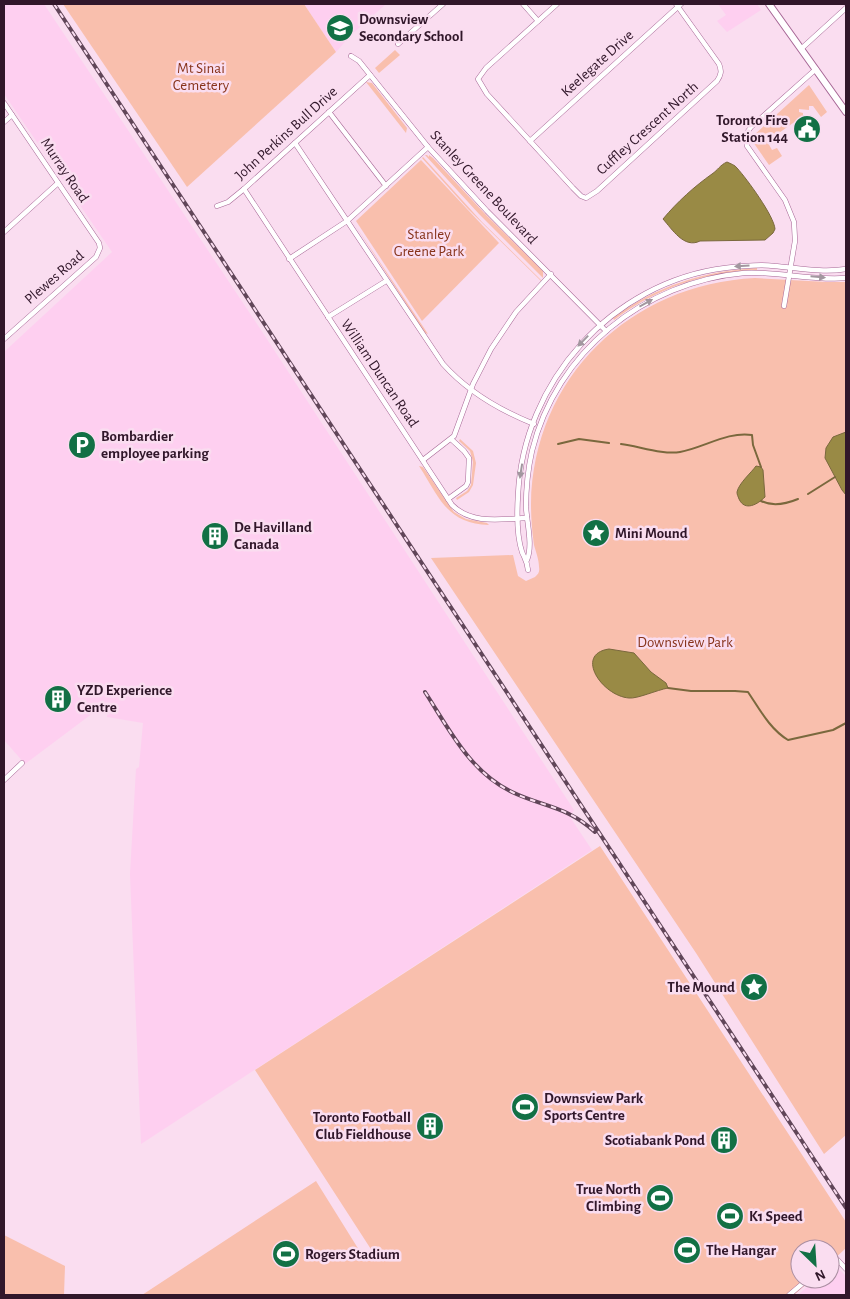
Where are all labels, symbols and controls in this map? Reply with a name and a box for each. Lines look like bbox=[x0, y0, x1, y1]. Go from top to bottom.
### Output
place label: Downsview Secondary School bbox=[359, 12, 463, 44]
school or university icon: Downsview Secondary School bbox=[325, 13, 355, 43]
street label: Keelegate Drive bbox=[558, 27, 636, 100]
park label: Mt Sinai Cemetery bbox=[173, 61, 230, 93]
street label: Cuffley Crescent North bbox=[594, 79, 701, 178]
street label: John Perkins Bull Drive bbox=[232, 84, 340, 183]
place label: Toronto Fire Station 144 bbox=[716, 113, 788, 145]
public building icon: Toronto Fire Station 144 bbox=[792, 114, 822, 144]
street label: Stanley Greene Boulevard bbox=[427, 128, 540, 247]
street label: Murray Road bbox=[38, 135, 92, 205]
park label: Stanley Greene Park bbox=[394, 227, 464, 259]
street label: Plewes Road bbox=[22, 248, 87, 307]
one-way arrow bbox=[734, 263, 750, 271]
one-way arrow bbox=[810, 273, 826, 281]
one-way arrow bbox=[638, 299, 653, 307]
street label: William Duncan Road bbox=[338, 317, 421, 430]
one-way arrow bbox=[577, 335, 589, 347]
place label: Bombardier employee parking bbox=[101, 429, 209, 461]
parking icon: Bombardier employee parking bbox=[67, 430, 97, 460]
one-way arrow bbox=[517, 464, 525, 480]
place icon: Mini Mound bbox=[581, 518, 611, 548]
place label: De Havilland Canada bbox=[234, 520, 312, 552]
building icon: De Havilland Canada bbox=[200, 521, 230, 551]
place label: Mini Mound bbox=[615, 526, 688, 541]
park label: Downsview Park bbox=[637, 635, 733, 650]
place label: YZD Experience Centre bbox=[77, 683, 172, 715]
building icon: YZD Experience Centre bbox=[43, 684, 73, 714]
place icon: The Mound bbox=[739, 972, 769, 1002]
place label: The Mound bbox=[667, 980, 735, 995]
place label: Downsview Park Sports Centre bbox=[544, 1091, 644, 1123]
sports icon: Downsview Park Sports Centre bbox=[510, 1092, 540, 1122]
place label: Toronto Football Club Fieldhouse bbox=[313, 1110, 411, 1142]
building icon: Toronto Football Club Fieldhouse bbox=[415, 1111, 445, 1141]
building icon: Scotiabank Pond bbox=[709, 1125, 739, 1155]
place label: Scotiabank Pond bbox=[605, 1133, 705, 1148]
place label: True North Climbing bbox=[576, 1182, 641, 1214]
sports icon: True North Climbing bbox=[645, 1183, 675, 1213]
sports icon: K1 Speed bbox=[715, 1201, 745, 1231]
place label: K1 Speed bbox=[749, 1209, 803, 1224]
sports icon: The Hangar bbox=[672, 1235, 702, 1265]
sports icon: Rogers Stadium bbox=[271, 1239, 301, 1269]
north arrow bbox=[790, 1239, 840, 1289]
place label: The Hangar bbox=[706, 1243, 777, 1258]
place label: Rogers Stadium bbox=[305, 1247, 400, 1262]
text: N bbox=[813, 1266, 827, 1283]

